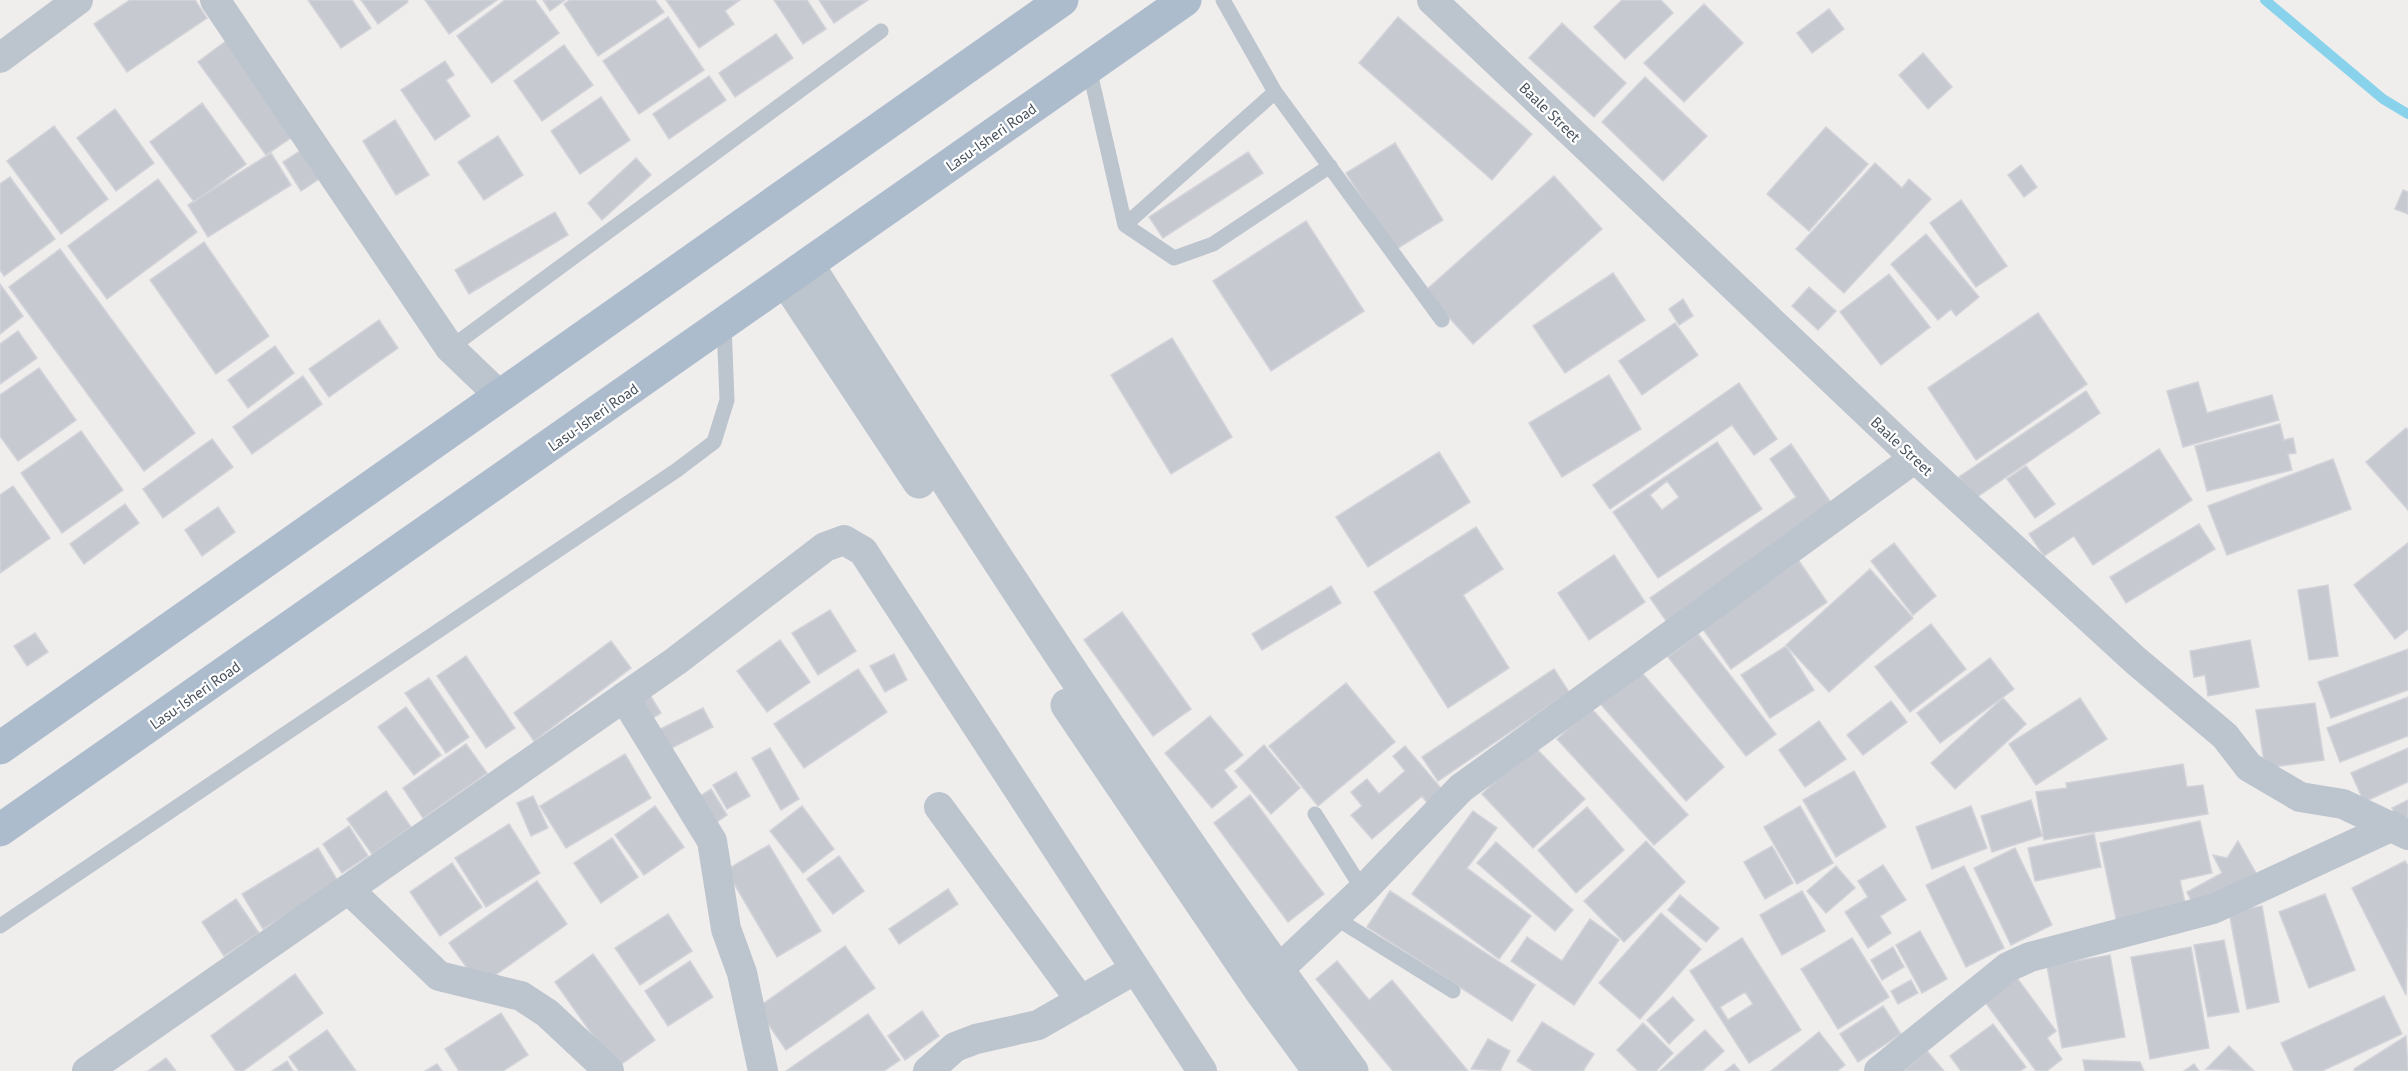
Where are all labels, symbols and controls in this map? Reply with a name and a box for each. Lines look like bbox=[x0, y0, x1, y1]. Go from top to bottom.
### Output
street label: Baale Street bbox=[1515, 78, 1585, 146]
street label: Lasu-Isheri Road bbox=[942, 99, 1040, 175]
street label: Lasu-Isheri Road bbox=[544, 379, 642, 455]
street label: Baale Street bbox=[1867, 412, 1937, 480]
street label: Lasu-Isheri Road bbox=[146, 657, 244, 733]

